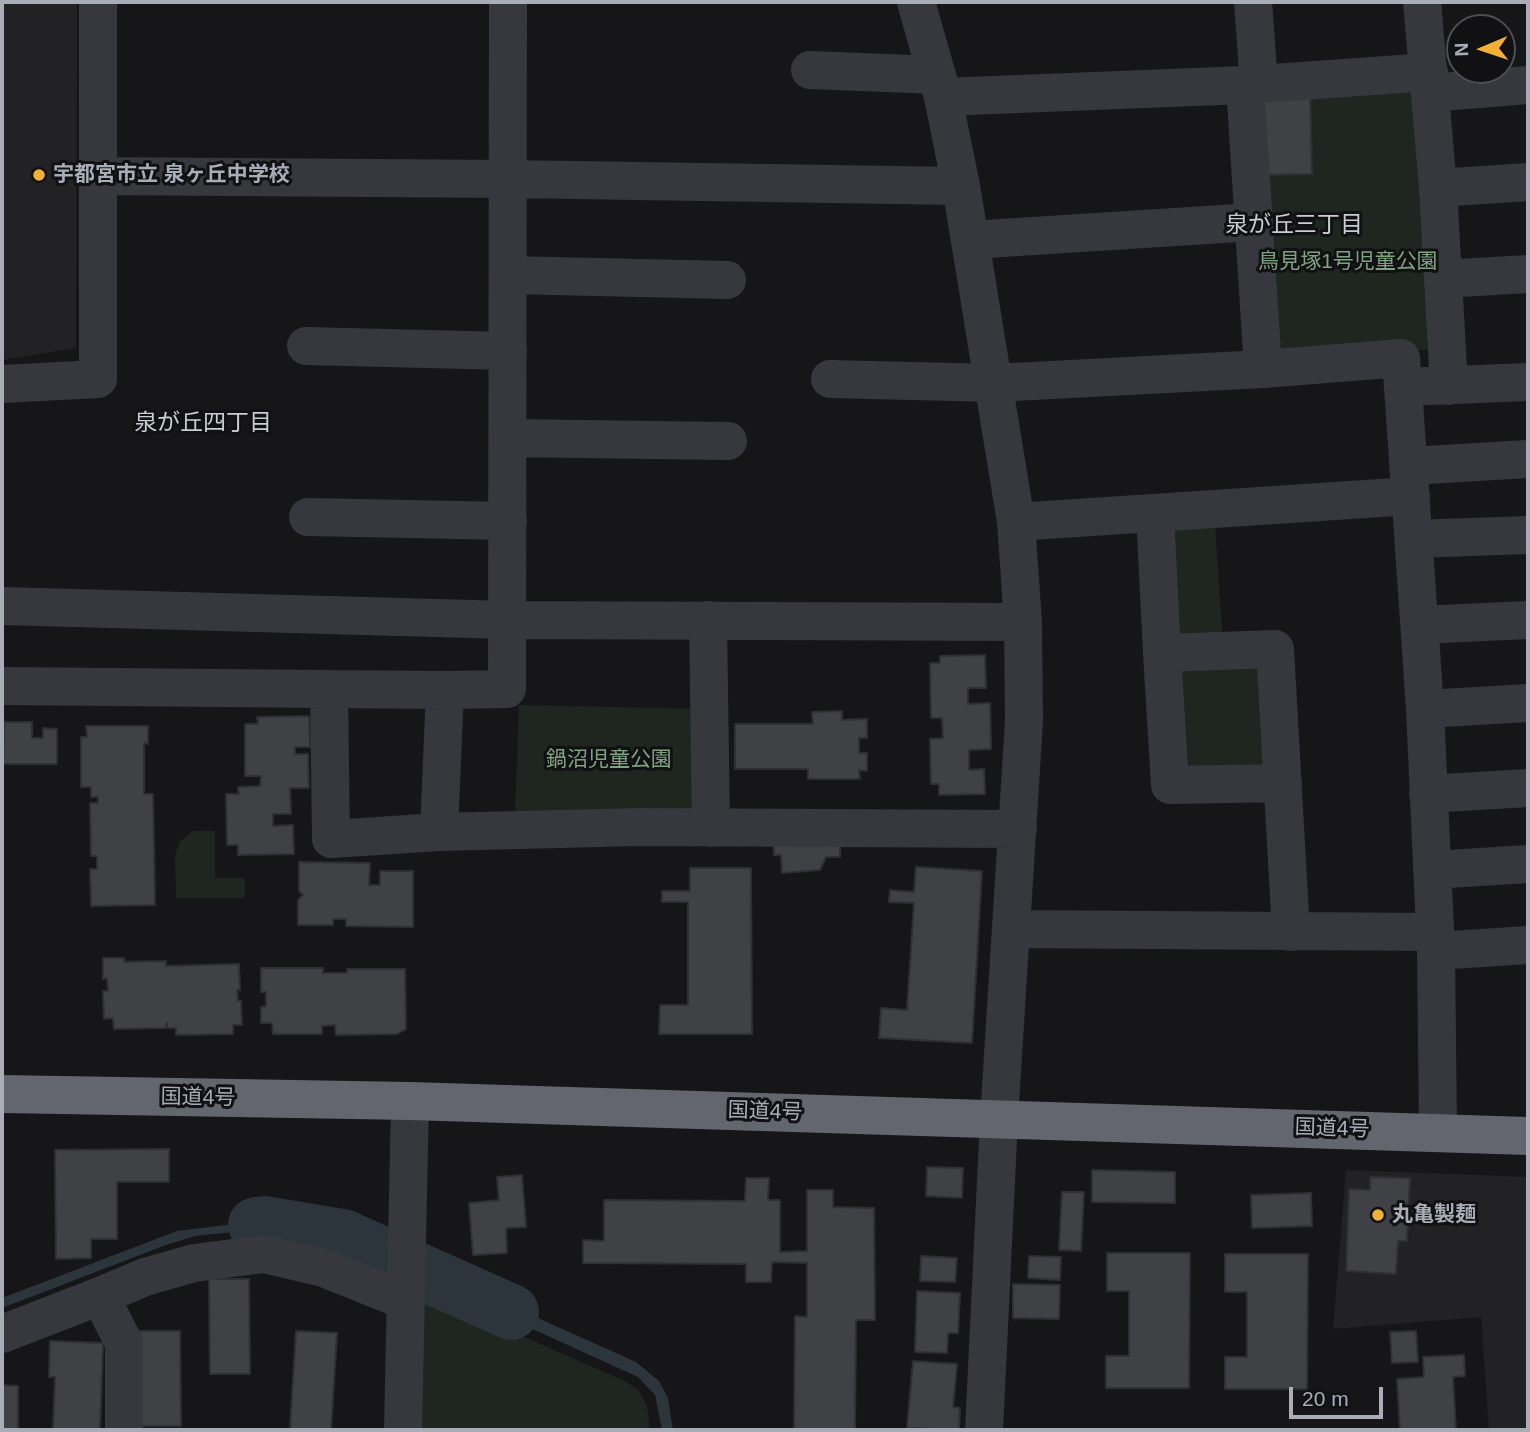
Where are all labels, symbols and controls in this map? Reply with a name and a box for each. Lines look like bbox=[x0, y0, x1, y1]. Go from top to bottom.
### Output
north arrow bbox=[1446, 14, 1516, 84]
text: N bbox=[1451, 42, 1472, 57]
place label: 宇都宮市立 泉ヶ丘中学校 bbox=[53, 162, 290, 188]
marker: 宇都宮市立 泉ヶ丘中学校 bbox=[31, 167, 47, 183]
district label: 泉が丘三丁目 bbox=[1225, 212, 1363, 240]
park label: 鳥見塚1号児童公園 bbox=[1258, 249, 1438, 275]
district label: 泉が丘四丁目 bbox=[134, 410, 272, 438]
park label: 鍋沼児童公園 bbox=[546, 747, 672, 773]
street label: 国道4号 bbox=[160, 1085, 236, 1111]
street label: 国道4号 bbox=[727, 1098, 803, 1126]
street label: 国道4号 bbox=[1294, 1115, 1370, 1143]
place label: 丸亀製麺 bbox=[1392, 1202, 1476, 1228]
marker: 丸亀製麺 bbox=[1370, 1207, 1386, 1223]
scale bar bbox=[1292, 1372, 1386, 1416]
text: 20 m bbox=[1302, 1387, 1349, 1410]

